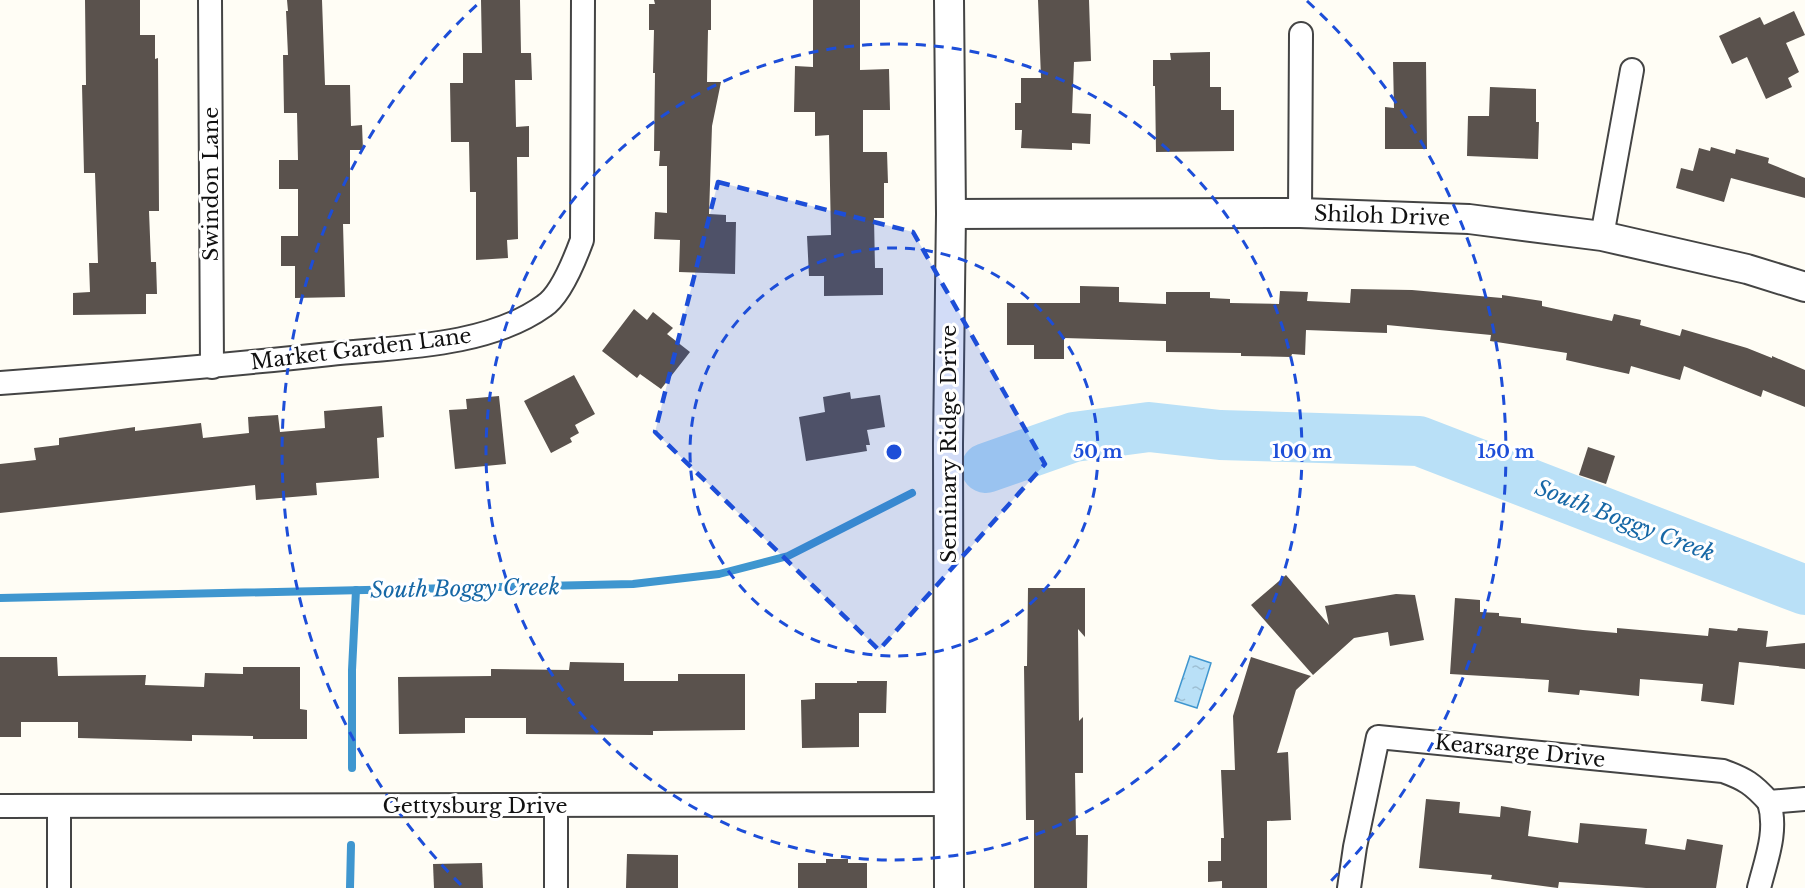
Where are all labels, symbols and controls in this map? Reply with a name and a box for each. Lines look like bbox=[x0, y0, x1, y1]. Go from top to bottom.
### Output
street label: Swindon Lane bbox=[198, 107, 224, 261]
street label: Shiloh Drive bbox=[1313, 201, 1451, 231]
street label: Market Garden Lane bbox=[249, 323, 473, 375]
street label: Seminary Ridge Drive bbox=[936, 325, 962, 563]
text: 50 m bbox=[1074, 441, 1123, 463]
text: 100 m bbox=[1272, 441, 1332, 463]
text: 150 m bbox=[1478, 441, 1535, 463]
centre of rings bbox=[884, 442, 904, 462]
water label: South Boggy Creek bbox=[1531, 474, 1718, 567]
water label: South Boggy Creek bbox=[370, 573, 560, 604]
street label: Kearsarge Drive bbox=[1433, 729, 1607, 773]
street label: Gettysburg Drive bbox=[382, 793, 568, 819]

